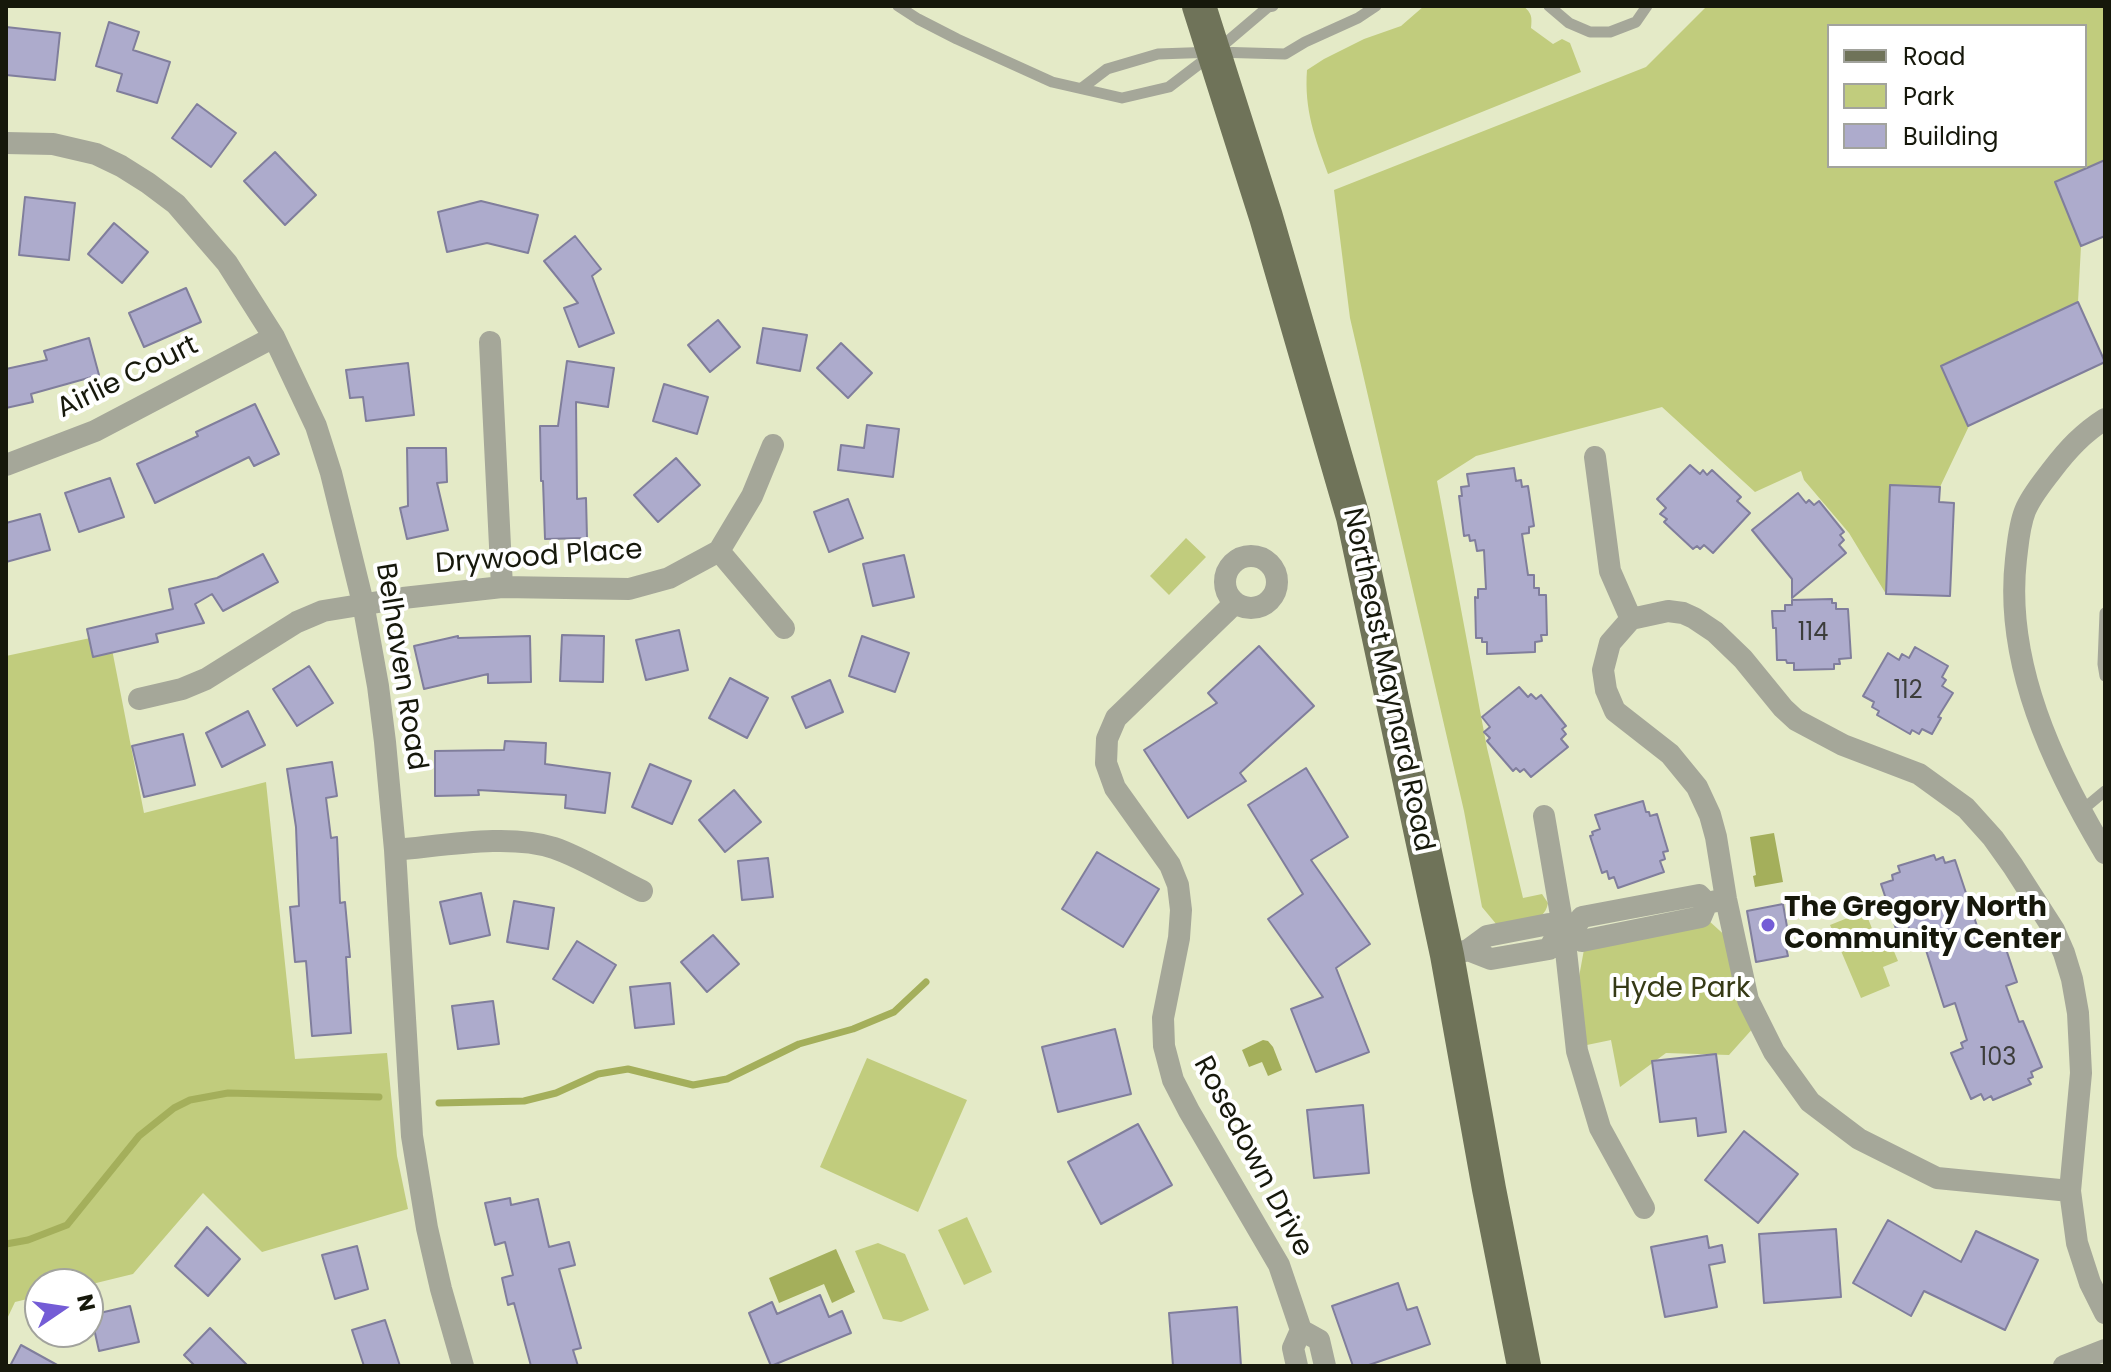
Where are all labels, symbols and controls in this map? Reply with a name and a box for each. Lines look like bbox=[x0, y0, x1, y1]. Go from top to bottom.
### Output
legend bbox=[1827, 24, 2087, 168]
text: Road bbox=[1903, 40, 1965, 73]
text: Park bbox=[1903, 80, 1954, 113]
text: Building bbox=[1903, 120, 1999, 153]
street label: Airlie Court bbox=[52, 329, 204, 427]
street label: Northeast Maynard Road bbox=[1334, 505, 1440, 855]
street label: Drywood Place bbox=[434, 534, 644, 582]
street label: Belhaven Road bbox=[367, 561, 433, 773]
house number: 114 bbox=[1798, 620, 1828, 648]
house number: 112 bbox=[1893, 678, 1923, 706]
place label: The Gregory North Community Center bbox=[1784, 892, 2062, 958]
marker: The Gregory North Community Center bbox=[1759, 916, 1777, 934]
park label: Hyde Park bbox=[1612, 973, 1750, 1007]
house number: 103 bbox=[1980, 1045, 2016, 1073]
street label: Rosedown Drive bbox=[1185, 1051, 1319, 1263]
north arrow bbox=[24, 1268, 104, 1348]
text: N bbox=[69, 1291, 103, 1314]

